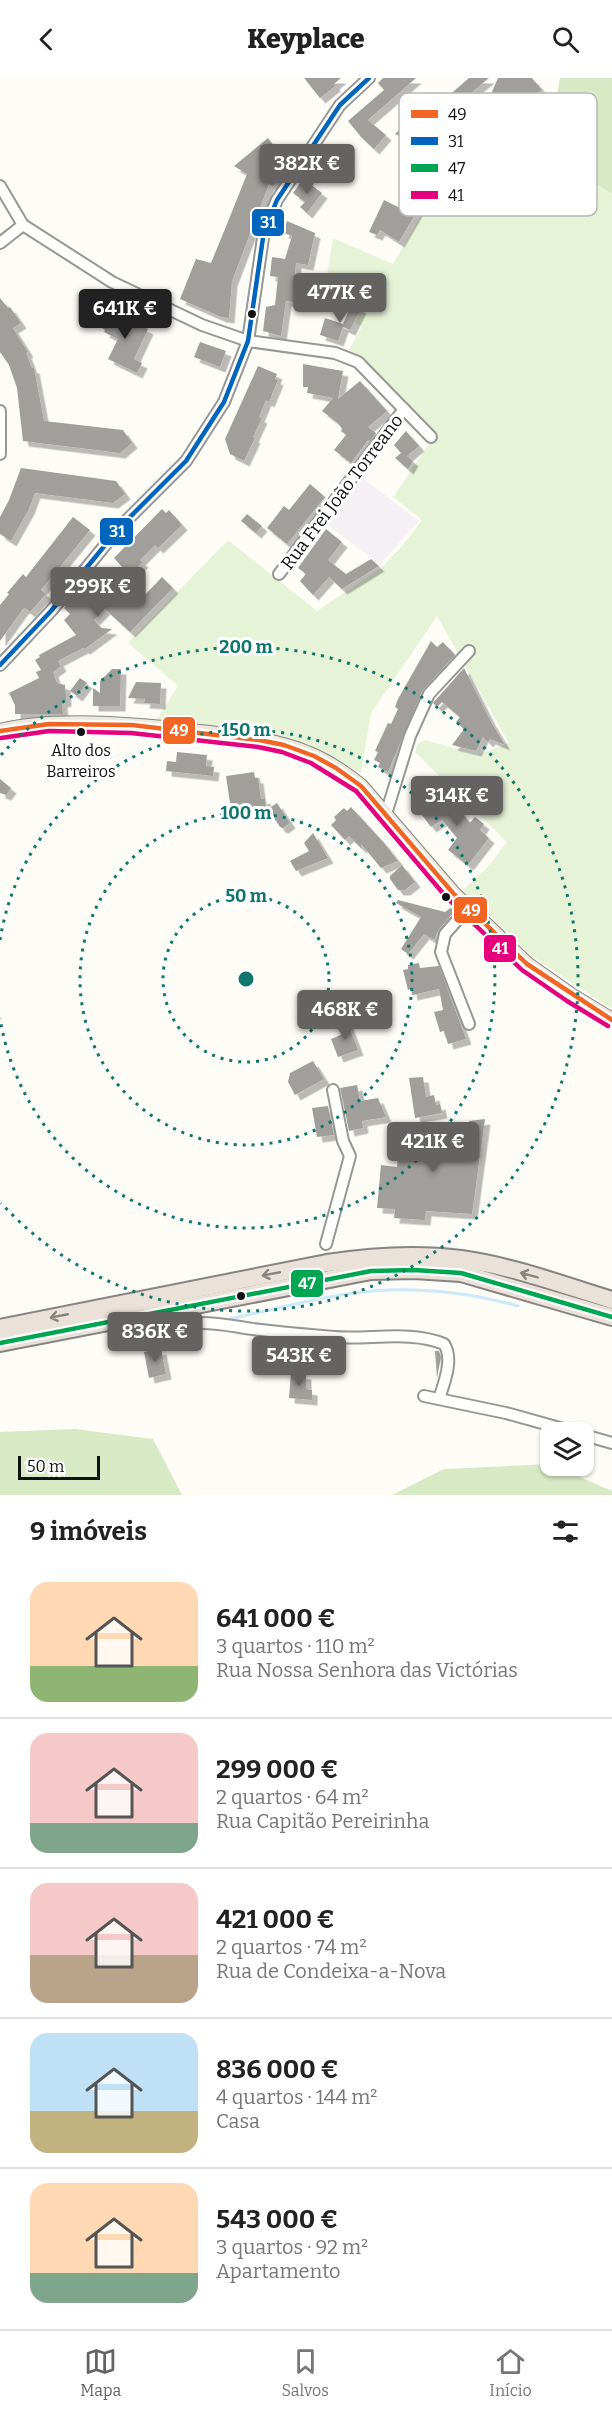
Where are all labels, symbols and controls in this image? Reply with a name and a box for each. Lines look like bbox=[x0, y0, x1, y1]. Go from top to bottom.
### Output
icon: back bbox=[30, 23, 63, 56]
text: Keyplace bbox=[247, 23, 365, 55]
icon: search bbox=[549, 23, 582, 56]
legend bbox=[399, 93, 597, 216]
text: 49 bbox=[448, 105, 467, 124]
text: 31 bbox=[448, 132, 464, 151]
pin: 382K € bbox=[258, 144, 356, 195]
text: 382K € bbox=[274, 151, 340, 175]
text: 47 bbox=[448, 159, 465, 178]
text: 41 bbox=[448, 186, 464, 205]
line badge: 31 bbox=[251, 208, 285, 237]
text: 31 bbox=[260, 213, 276, 232]
pin: 477K € bbox=[291, 273, 389, 324]
text: 477K € bbox=[307, 280, 373, 304]
pin: 641K € bbox=[76, 289, 174, 340]
text: 641K € bbox=[93, 296, 157, 320]
unlabelled marker bbox=[246, 308, 258, 320]
street label: Rua Frei João Torreano bbox=[276, 410, 408, 574]
line badge: 31 bbox=[99, 517, 134, 546]
text: 31 bbox=[109, 522, 125, 541]
pin: 299K € bbox=[49, 567, 147, 618]
text: 299K € bbox=[65, 574, 131, 598]
text: 200 m bbox=[219, 636, 273, 658]
line badge: 49 bbox=[162, 716, 196, 745]
text: 150 m bbox=[221, 719, 271, 741]
text: 49 bbox=[169, 721, 189, 740]
marker: Alto dos Barreiros bbox=[75, 726, 87, 738]
place label: Alto dos Barreiros bbox=[46, 741, 116, 781]
pin: 314K € bbox=[408, 776, 506, 827]
text: 314K € bbox=[425, 783, 489, 807]
text: 100 m bbox=[220, 802, 272, 824]
text: 50 m bbox=[225, 885, 267, 907]
unlabelled marker bbox=[440, 891, 452, 903]
line badge: 49 bbox=[453, 896, 488, 924]
text: 49 bbox=[461, 901, 481, 920]
line badge: 41 bbox=[483, 934, 517, 963]
text: 41 bbox=[492, 939, 508, 958]
centre of rings bbox=[236, 969, 256, 989]
pin: 468K € bbox=[296, 990, 394, 1041]
text: 468K € bbox=[311, 997, 379, 1021]
pin: 421K € bbox=[384, 1122, 482, 1173]
text: 421K € bbox=[401, 1129, 465, 1153]
one-way arrow bbox=[261, 1269, 281, 1280]
line badge: 47 bbox=[290, 1269, 324, 1298]
one-way arrow bbox=[520, 1269, 539, 1281]
text: 47 bbox=[298, 1274, 316, 1293]
unlabelled marker bbox=[235, 1290, 247, 1302]
one-way arrow bbox=[50, 1311, 69, 1323]
pin: 836K € bbox=[106, 1312, 204, 1363]
text: 836K € bbox=[122, 1319, 188, 1343]
pin: 543K € bbox=[250, 1336, 348, 1387]
text: 543K € bbox=[266, 1343, 332, 1367]
map controls bbox=[540, 1422, 594, 1476]
button: layers bbox=[540, 1422, 594, 1476]
scale bar bbox=[18, 1453, 100, 1480]
text: 50 m bbox=[27, 1457, 64, 1476]
icon: filters bbox=[549, 1515, 582, 1548]
text: 9 imóveis bbox=[30, 1516, 147, 1547]
text: 641 000 € bbox=[216, 1603, 336, 1634]
icon: home bbox=[78, 1606, 150, 1678]
text: 3 quartos · 110 m² bbox=[216, 1634, 375, 1658]
text: Rua Nossa Senhora das Victórias bbox=[216, 1658, 518, 1682]
text: 299 000 € bbox=[216, 1754, 338, 1785]
icon: home bbox=[78, 1757, 150, 1829]
text: 2 quartos · 64 m² bbox=[216, 1785, 369, 1809]
text: Rua Capitão Pereirinha bbox=[216, 1809, 429, 1833]
text: 421 000 € bbox=[216, 1904, 335, 1935]
icon: home bbox=[78, 1907, 150, 1979]
text: 2 quartos · 74 m² bbox=[216, 1935, 367, 1959]
text: Rua de Condeixa-a-Nova bbox=[216, 1959, 446, 1983]
text: 836 000 € bbox=[216, 2054, 339, 2085]
icon: home bbox=[78, 2057, 150, 2129]
text: 4 quartos · 144 m² bbox=[216, 2085, 377, 2109]
text: Casa bbox=[216, 2109, 260, 2133]
text: 543 000 € bbox=[216, 2204, 338, 2235]
icon: home bbox=[78, 2207, 150, 2279]
text: 3 quartos · 92 m² bbox=[216, 2235, 368, 2259]
text: Apartamento bbox=[216, 2259, 341, 2283]
tab: Mapa bbox=[80, 2345, 121, 2400]
tab: Salvos bbox=[282, 2345, 329, 2400]
tab: Início bbox=[489, 2345, 532, 2400]

